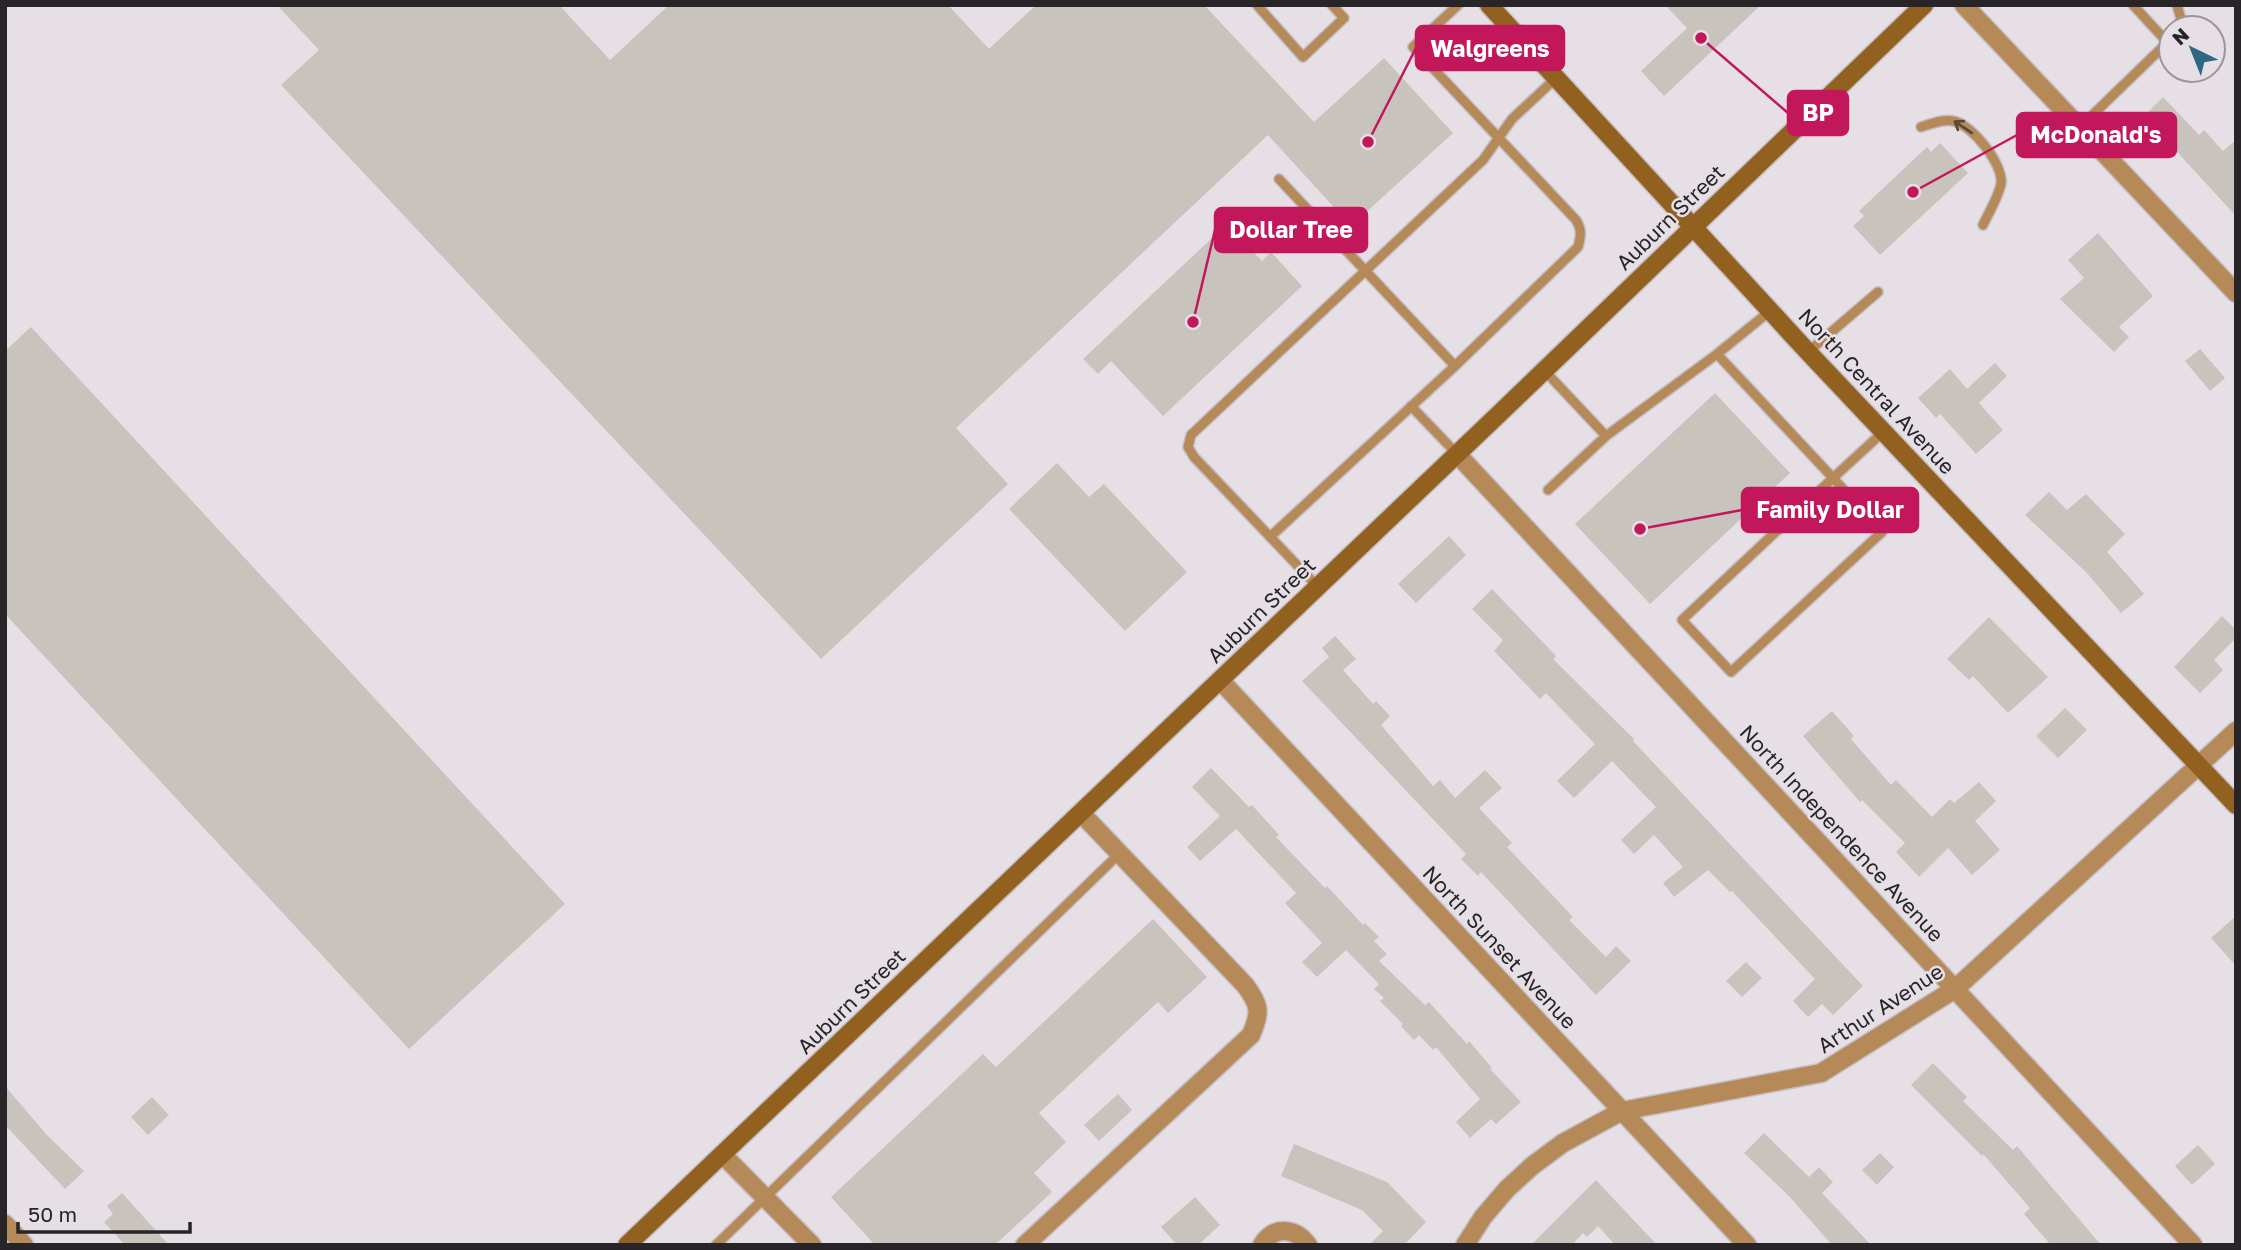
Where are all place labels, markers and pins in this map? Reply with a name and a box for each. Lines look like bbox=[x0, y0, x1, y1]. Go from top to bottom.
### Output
callout: Walgreens bbox=[1416, 26, 1564, 70]
callout: BP bbox=[1788, 91, 1848, 135]
callout: McDonald's bbox=[2017, 113, 2176, 157]
callout: Dollar Tree bbox=[1215, 208, 1367, 252]
callout: Family Dollar bbox=[1742, 488, 1918, 532]

